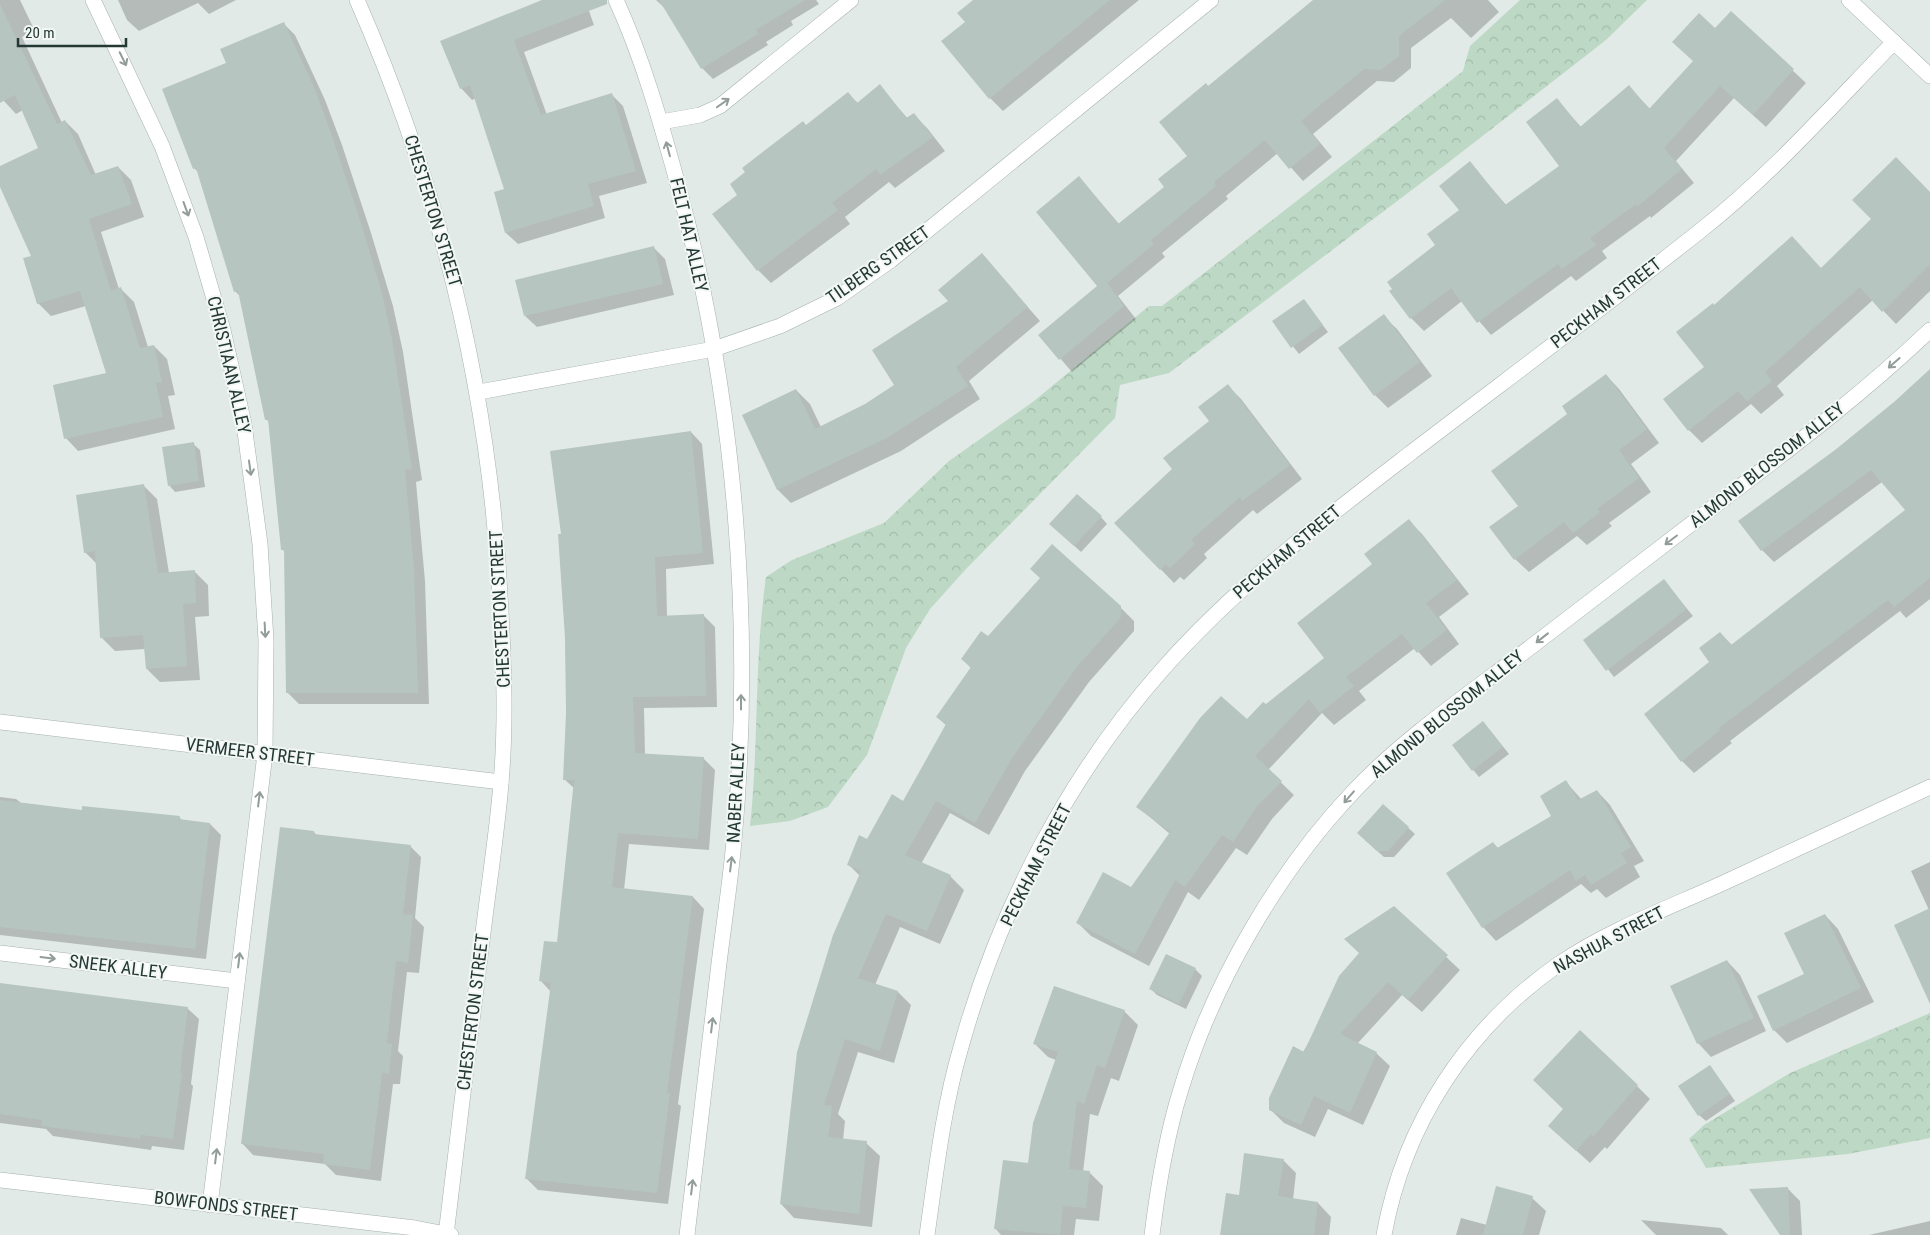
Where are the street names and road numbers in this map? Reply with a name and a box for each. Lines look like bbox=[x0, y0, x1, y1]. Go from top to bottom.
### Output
street label: CHESTERTON STREET bbox=[400, 132, 467, 289]
street label: FELT HAT ALLEY bbox=[666, 176, 713, 295]
street label: TILBERG STREET bbox=[822, 221, 933, 308]
street label: PECKHAM STREET bbox=[1546, 253, 1665, 352]
street label: CHRISTIAAN ALLEY bbox=[203, 294, 256, 436]
street label: ALMOND BLOSSOM ALLEY bbox=[1685, 397, 1849, 532]
street label: PECKHAM STREET bbox=[1229, 500, 1345, 603]
street label: CHESTERTON STREET bbox=[485, 530, 514, 688]
street label: ALMOND BLOSSOM ALLEY bbox=[1366, 645, 1528, 782]
street label: VERMEER STREET bbox=[185, 733, 316, 770]
street label: NABER ALLEY bbox=[722, 742, 749, 843]
street label: PECKHAM STREET bbox=[996, 800, 1075, 929]
street label: NASHUA STREET bbox=[1550, 902, 1668, 978]
street label: CHESTERTON STREET bbox=[452, 932, 493, 1092]
street label: SNEEK ALLEY bbox=[68, 950, 169, 983]
street label: BOWFONDS STREET bbox=[153, 1186, 299, 1225]

